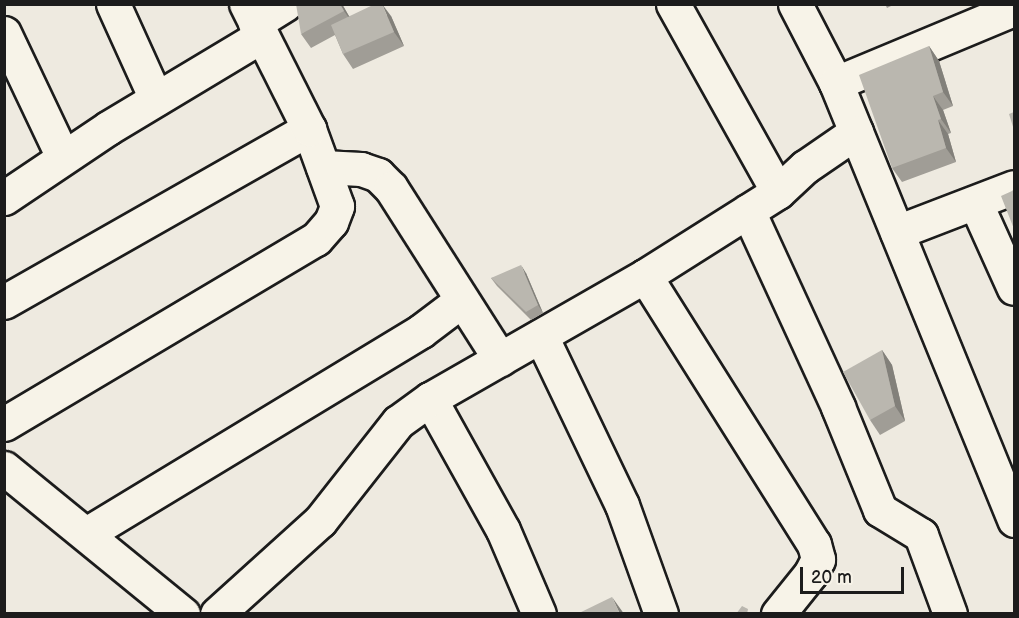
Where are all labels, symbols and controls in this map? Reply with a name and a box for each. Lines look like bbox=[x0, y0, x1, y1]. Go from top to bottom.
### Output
scale bar bbox=[803, 555, 906, 593]
text: 20 m bbox=[811, 567, 852, 588]

